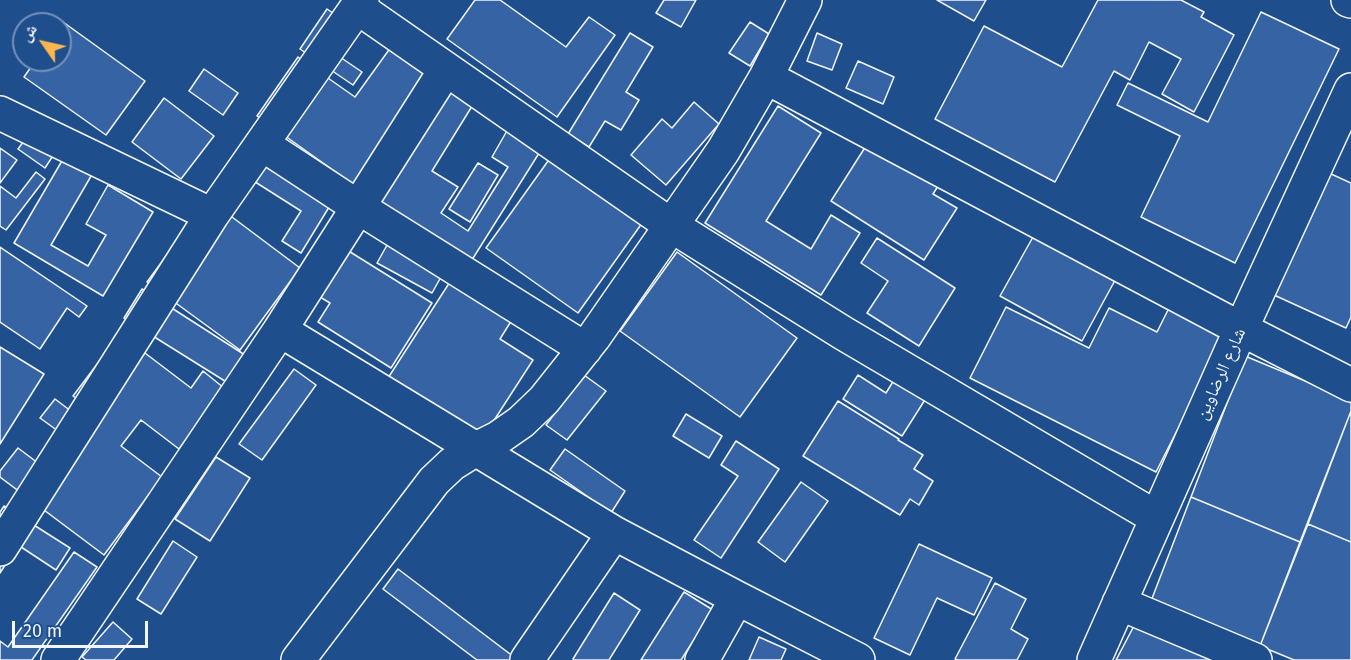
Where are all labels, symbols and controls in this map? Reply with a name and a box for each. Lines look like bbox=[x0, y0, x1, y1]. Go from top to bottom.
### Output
north arrow bbox=[12, 12, 72, 72]
text: ش bbox=[16, 20, 41, 45]
street label: شارع الرضاوين bbox=[1191, 325, 1251, 423]
scale bar bbox=[15, 609, 152, 647]
text: 20 m bbox=[23, 620, 62, 642]

